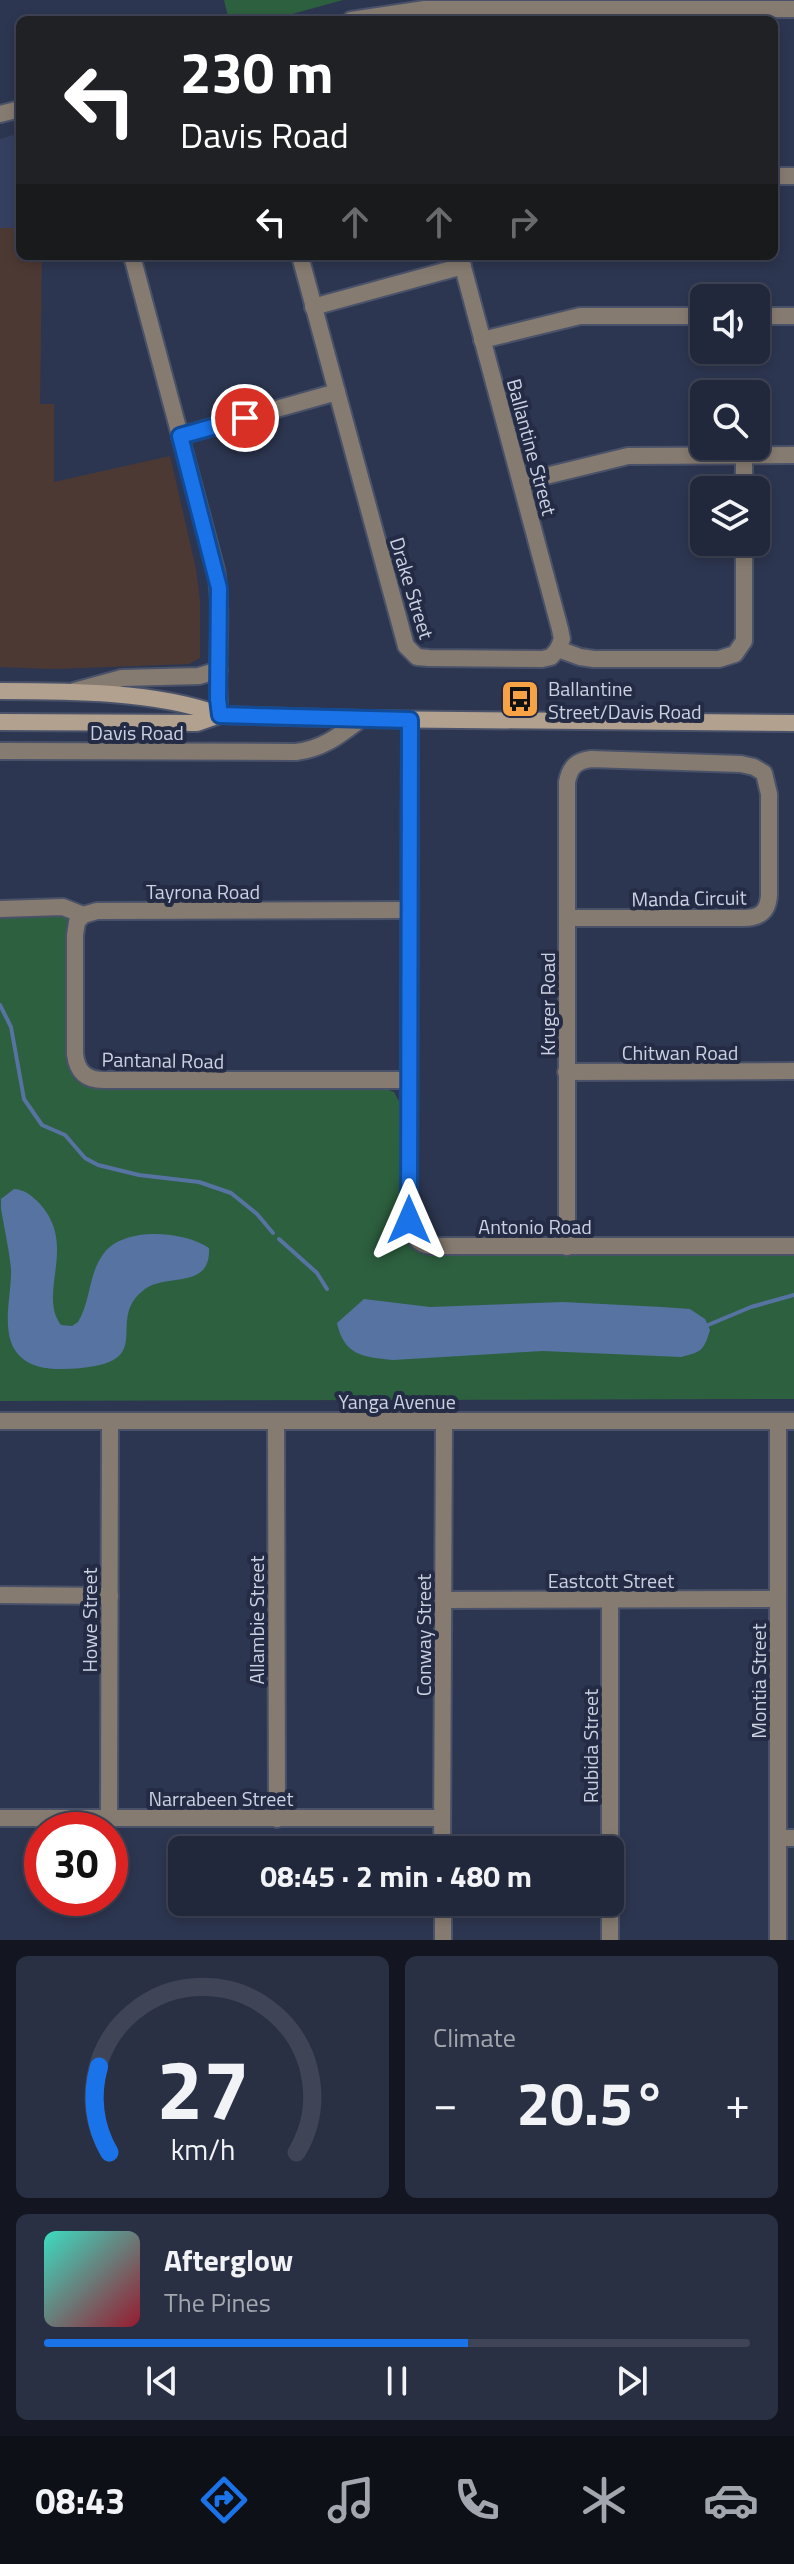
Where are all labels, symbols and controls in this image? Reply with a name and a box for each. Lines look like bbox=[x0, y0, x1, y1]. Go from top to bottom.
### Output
text: 230 m bbox=[180, 30, 333, 115]
icon: left bbox=[48, 48, 152, 152]
text: Davis Road bbox=[180, 107, 349, 162]
icon: left bbox=[249, 200, 293, 244]
icon: ahead bbox=[333, 200, 377, 244]
icon: ahead bbox=[417, 200, 461, 244]
icon: right bbox=[501, 200, 545, 244]
map controls bbox=[690, 284, 770, 556]
button: sound bbox=[690, 284, 770, 364]
street label: Ballantine Street bbox=[499, 375, 565, 519]
button: search bbox=[690, 380, 770, 460]
pin bbox=[211, 384, 279, 452]
icon: arrive bbox=[223, 396, 267, 440]
button: layers bbox=[690, 476, 770, 556]
street label: Drake Street bbox=[382, 533, 442, 643]
place label: Ballantine Street/Davis Road bbox=[548, 673, 702, 727]
bus stop icon: Ballantine Street/Davis Road bbox=[499, 678, 541, 720]
street label: Davis Road bbox=[90, 717, 184, 748]
street label: Tayrona Road bbox=[146, 876, 260, 907]
street label: Manda Circuit bbox=[631, 881, 747, 915]
street label: Kruger Road bbox=[532, 952, 563, 1056]
street label: Chitwan Road bbox=[622, 1037, 738, 1068]
street label: Pantanal Road bbox=[101, 1043, 225, 1077]
position arrow bbox=[367, 1178, 451, 1262]
street label: Antonio Road bbox=[478, 1211, 592, 1242]
street label: Yanga Avenue bbox=[338, 1386, 456, 1417]
street label: Allambie Street bbox=[241, 1556, 272, 1684]
street label: Eastcott Street bbox=[548, 1565, 674, 1596]
street label: Howe Street bbox=[74, 1567, 105, 1673]
street label: Conway Street bbox=[408, 1574, 439, 1696]
street label: Montia Street bbox=[743, 1623, 774, 1739]
street label: Rubida Street bbox=[575, 1689, 606, 1803]
street label: Narrabeen Street bbox=[149, 1783, 293, 1814]
speed limit sign: 30 bbox=[24, 1812, 128, 1916]
text: 08:45 · 2 min · 480 m bbox=[260, 1853, 532, 1899]
text: Climate bbox=[433, 2018, 516, 2057]
text: 27 bbox=[156, 2025, 249, 2151]
text: 20.5° bbox=[517, 2057, 666, 2148]
text: − bbox=[433, 2069, 458, 2136]
text: + bbox=[725, 2069, 750, 2136]
text: km/h bbox=[170, 2128, 235, 2171]
text: Afterglow bbox=[164, 2237, 293, 2283]
text: The Pines bbox=[164, 2283, 271, 2322]
icon: previous bbox=[140, 2359, 184, 2403]
icon: pause bbox=[375, 2359, 419, 2403]
icon: next bbox=[610, 2359, 654, 2403]
icon: directions bbox=[196, 2472, 252, 2528]
icon: music bbox=[323, 2472, 379, 2528]
icon: phone bbox=[449, 2472, 505, 2528]
icon: climate bbox=[576, 2472, 632, 2528]
icon: car bbox=[703, 2472, 759, 2528]
text: 08:43 bbox=[35, 2473, 125, 2528]

